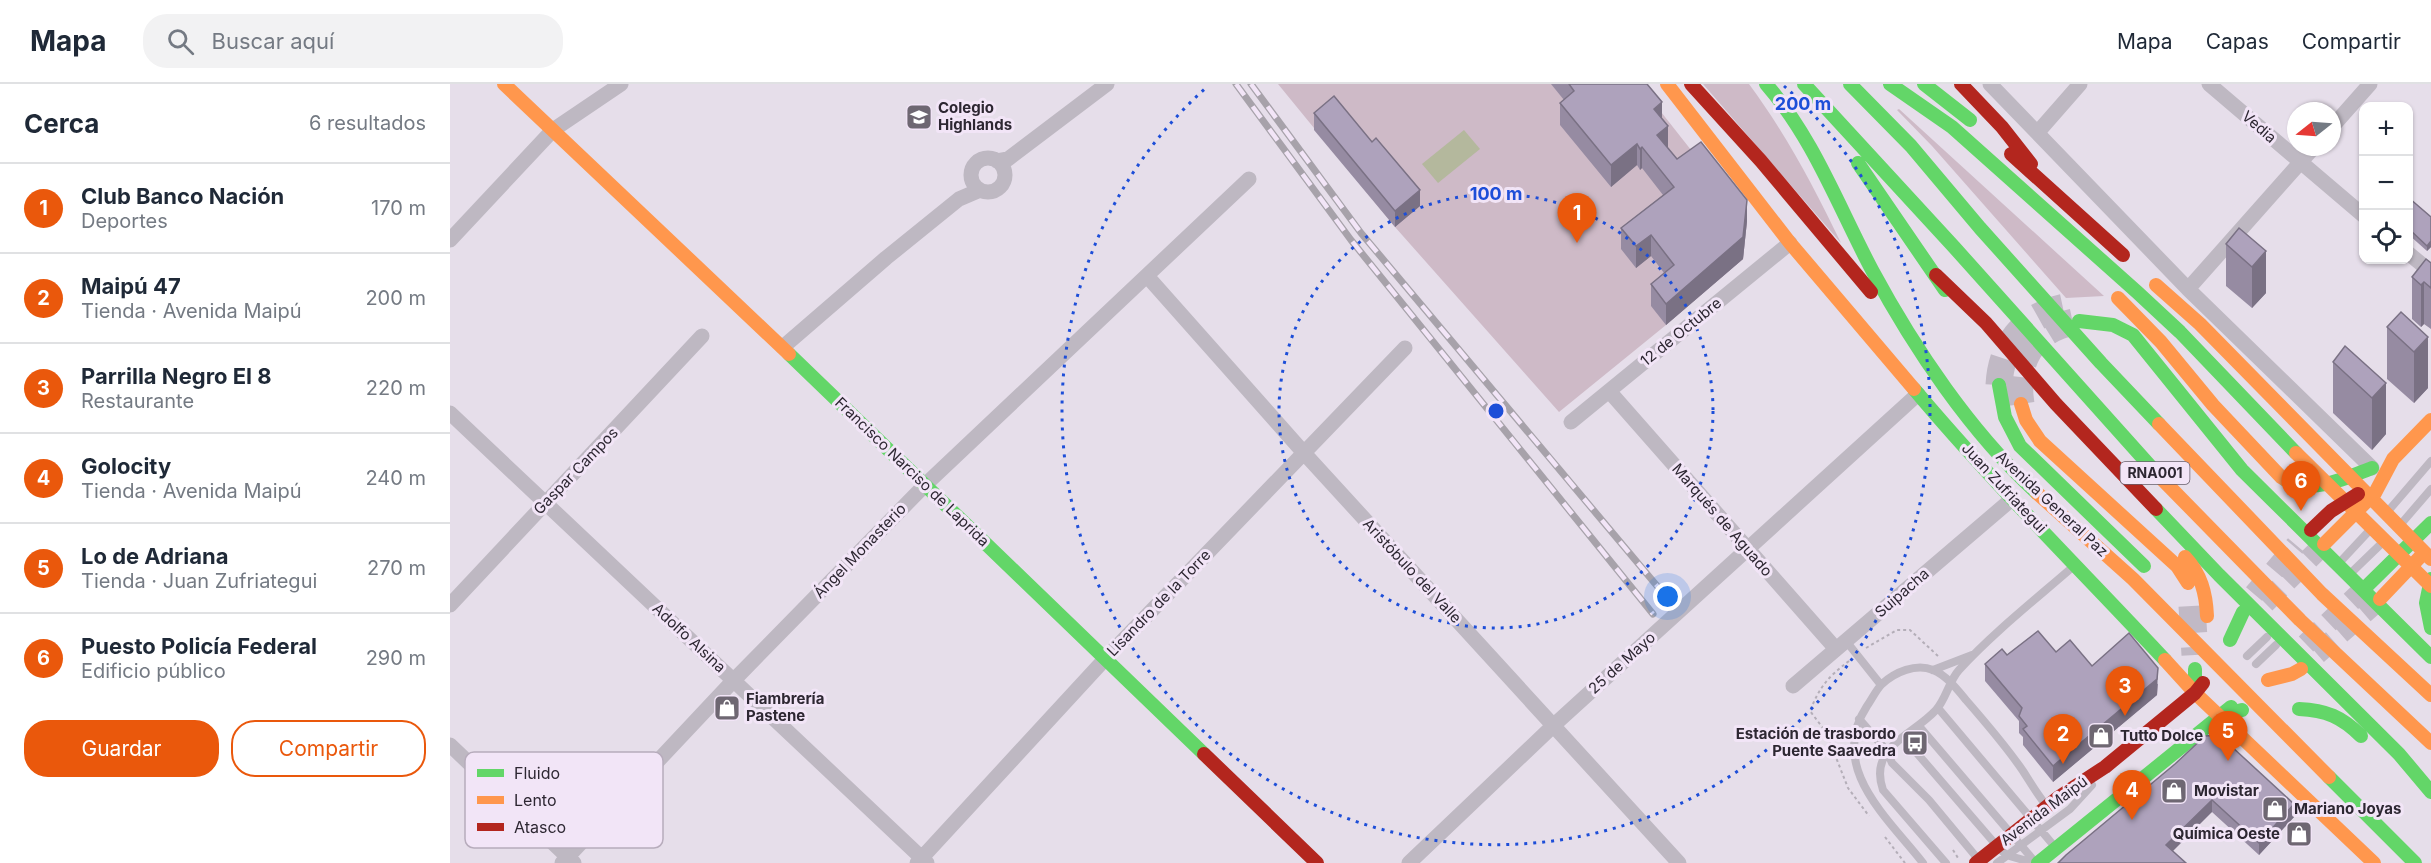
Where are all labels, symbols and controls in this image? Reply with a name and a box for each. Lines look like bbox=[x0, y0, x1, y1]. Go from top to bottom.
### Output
search box bbox=[143, 14, 563, 68]
text: Mapa bbox=[30, 24, 107, 58]
icon: search bbox=[164, 25, 197, 58]
text: Buscar aquí bbox=[212, 28, 334, 54]
text: Mapa bbox=[2117, 29, 2173, 54]
text: Capas bbox=[2206, 29, 2269, 54]
text: Compartir bbox=[2302, 29, 2401, 54]
text: 200 m bbox=[1775, 93, 1831, 114]
place label: Colegio Highlands bbox=[938, 98, 1012, 134]
school or university icon: Colegio Highlands bbox=[904, 102, 934, 132]
north arrow bbox=[2287, 102, 2341, 156]
map controls bbox=[2359, 102, 2413, 264]
button: + bbox=[2359, 102, 2413, 156]
street label: Vedia bbox=[2238, 106, 2280, 147]
text: Cerca bbox=[24, 108, 99, 139]
text: 6 resultados bbox=[309, 111, 426, 135]
button: − bbox=[2359, 156, 2413, 210]
text: Club Banco Nación bbox=[81, 183, 284, 209]
text: 100 m bbox=[1470, 183, 1522, 204]
pin: 1 bbox=[1558, 194, 1596, 243]
text: 1 bbox=[39, 196, 48, 220]
text: 170 m bbox=[371, 196, 426, 220]
text: Deportes bbox=[81, 209, 168, 233]
button: locate bbox=[2359, 210, 2413, 264]
text: Maipú 47 bbox=[81, 273, 181, 299]
text: 2 bbox=[37, 286, 50, 310]
text: 200 m bbox=[365, 286, 426, 310]
street label: 12 de Octubre bbox=[1636, 293, 1725, 370]
text: Tienda · Avenida Maipú bbox=[81, 299, 302, 323]
text: Parrilla Negro El 8 bbox=[81, 363, 272, 389]
text: 3 bbox=[37, 376, 50, 400]
text: 220 m bbox=[366, 376, 426, 400]
text: Restaurante bbox=[81, 389, 194, 413]
street label: Francisco Narciso de Laprida bbox=[831, 393, 993, 550]
centre of rings bbox=[1486, 401, 1506, 421]
street label: Gaspar Campos bbox=[529, 423, 622, 518]
street label: Juan Zufriategui bbox=[1958, 439, 2051, 537]
street label: Avenida General Paz bbox=[1992, 447, 2112, 560]
text: Golocity bbox=[81, 453, 171, 479]
street label: Marqués de Aguado bbox=[1668, 459, 1777, 580]
road number: RNA001 bbox=[2120, 462, 2190, 484]
pin: 6 bbox=[2282, 462, 2320, 511]
text: 4 bbox=[37, 466, 50, 490]
text: 240 m bbox=[365, 466, 426, 490]
text: Tienda · Avenida Maipú bbox=[81, 479, 302, 503]
street label: Ángel Monasterio bbox=[809, 499, 910, 602]
street label: Aristóbulo del Valle bbox=[1359, 514, 1466, 627]
text: Lo de Adriana bbox=[81, 543, 228, 569]
street label: Lisandro de la Torre bbox=[1103, 545, 1214, 660]
text: 5 bbox=[37, 556, 50, 580]
text: 270 m bbox=[367, 556, 426, 580]
street label: Suipacha bbox=[1871, 564, 1933, 621]
text: Tienda · Juan Zufriategui bbox=[81, 569, 317, 593]
your location bbox=[1653, 582, 1682, 611]
street label: Adolfo Alsina bbox=[649, 599, 730, 676]
street label: 25 de Mayo bbox=[1584, 628, 1659, 698]
text: Puesto Policía Federal bbox=[81, 633, 317, 659]
text: 6 bbox=[37, 646, 50, 670]
text: 290 m bbox=[366, 646, 426, 670]
text: Edificio público bbox=[81, 659, 226, 683]
pin: 3 bbox=[2106, 666, 2144, 716]
place label: Fiambrería Pastene bbox=[746, 689, 824, 725]
shop icon: Fiambrería Pastene bbox=[712, 693, 742, 723]
pin: 5 bbox=[2208, 712, 2248, 761]
pin: 2 bbox=[2044, 714, 2082, 764]
button: Guardar bbox=[24, 720, 219, 777]
button: Compartir bbox=[231, 720, 426, 777]
shop icon: Tutto Dolce bbox=[2086, 721, 2116, 751]
place label: Estación de trasbordo Puente Saavedra bbox=[1736, 724, 1896, 760]
place label: Tutto Dolce bbox=[2120, 726, 2203, 745]
bus stop icon: Estación de trasbordo Puente Saavedra bbox=[1900, 728, 1930, 758]
legend bbox=[465, 752, 663, 848]
text: Fluido bbox=[514, 763, 560, 783]
pin: 4 bbox=[2112, 770, 2152, 820]
street label: Avenida Maipú bbox=[1996, 772, 2091, 850]
shop icon: Movistar bbox=[2159, 776, 2189, 806]
place label: Movistar bbox=[2194, 781, 2259, 800]
text: Lento bbox=[514, 790, 557, 810]
shop icon: Mariano Joyas bbox=[2260, 794, 2290, 824]
place label: Mariano Joyas bbox=[2294, 799, 2401, 818]
text: Atasco bbox=[514, 817, 566, 837]
shop icon: Química Oeste bbox=[2284, 819, 2314, 849]
place label: Química Oeste bbox=[2173, 824, 2280, 843]

